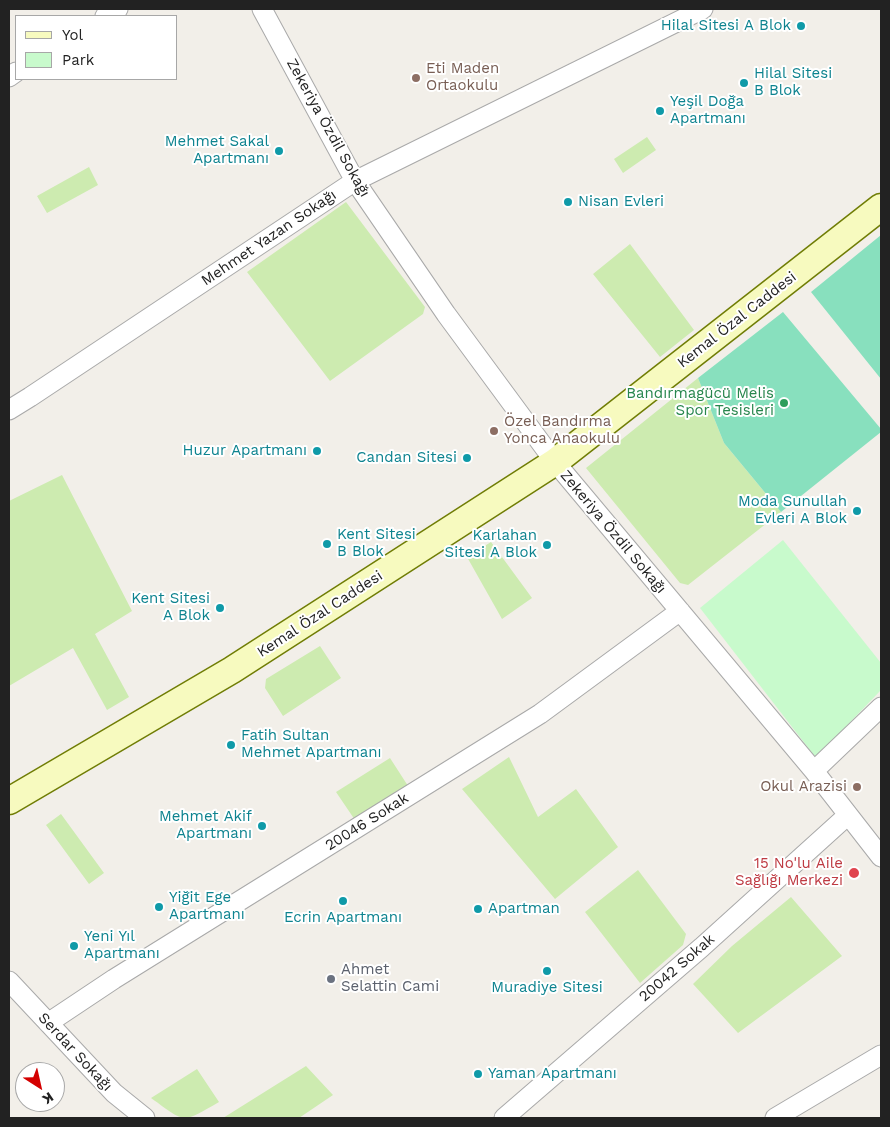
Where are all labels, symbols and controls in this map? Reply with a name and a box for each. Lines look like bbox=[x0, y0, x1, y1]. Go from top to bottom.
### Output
legend bbox=[15, 15, 178, 80]
place label: Hilal Sitesi A Blok bbox=[661, 17, 791, 35]
marker: Hilal Sitesi A Blok bbox=[795, 20, 807, 32]
text: Yol bbox=[62, 26, 83, 44]
text: Park bbox=[62, 51, 94, 69]
street label: Zekeriya Özdil Sokağı bbox=[282, 56, 374, 200]
place label: Eti Maden Ortaokulu bbox=[426, 60, 499, 95]
place label: Hilal Sitesi B Blok bbox=[754, 65, 832, 100]
marker: Eti Maden Ortaokulu bbox=[410, 72, 422, 84]
marker: Hilal Sitesi B Blok bbox=[738, 77, 750, 89]
place label: Yeşil Doğa Apartmanı bbox=[670, 93, 746, 128]
marker: Yeşil Doğa Apartmanı bbox=[654, 105, 666, 117]
place label: Mehmet Sakal Apartmanı bbox=[165, 133, 269, 168]
marker: Mehmet Sakal Apartmanı bbox=[273, 145, 285, 157]
street label: Mehmet Yazan Sokağı bbox=[198, 186, 340, 290]
place label: Nisan Evleri bbox=[578, 193, 664, 211]
marker: Nisan Evleri bbox=[562, 196, 574, 208]
street label: Kemal Özal Caddesi bbox=[674, 268, 800, 372]
place label: Bandırmagücü Melis Spor Tesisleri bbox=[626, 385, 774, 420]
marker: Bandırmagücü Melis Spor Tesisleri bbox=[778, 397, 790, 409]
place label: Özel Bandırma Yonca Anaokulu bbox=[504, 413, 620, 448]
marker: Özel Bandırma Yonca Anaokulu bbox=[488, 425, 500, 437]
place label: Huzur Apartmanı bbox=[183, 442, 307, 460]
marker: Huzur Apartmanı bbox=[311, 445, 323, 457]
place label: Candan Sitesi bbox=[356, 449, 457, 467]
marker: Candan Sitesi bbox=[461, 452, 473, 464]
street label: Zekeriya Özdil Sokağı bbox=[556, 467, 670, 597]
place label: Moda Sunullah Evleri A Blok bbox=[738, 493, 847, 528]
marker: Moda Sunullah Evleri A Blok bbox=[851, 505, 863, 517]
place label: Kent Sitesi B Blok bbox=[337, 526, 416, 561]
place label: Karlahan Sitesi A Blok bbox=[445, 527, 537, 562]
marker: Kent Sitesi B Blok bbox=[321, 538, 333, 550]
marker: Karlahan Sitesi A Blok bbox=[541, 539, 553, 551]
street label: Kemal Özal Caddesi bbox=[254, 567, 386, 661]
place label: Kent Sitesi A Blok bbox=[131, 590, 210, 625]
marker: Kent Sitesi A Blok bbox=[214, 602, 226, 614]
place label: Fatih Sultan Mehmet Apartmanı bbox=[241, 727, 382, 762]
marker: Fatih Sultan Mehmet Apartmanı bbox=[225, 739, 237, 751]
place label: Okul Arazisi bbox=[760, 778, 847, 796]
marker: Okul Arazisi bbox=[851, 781, 863, 793]
street label: 20046 Sokak bbox=[322, 789, 412, 855]
place label: Mehmet Akif Apartmanı bbox=[159, 808, 252, 843]
marker: Mehmet Akif Apartmanı bbox=[256, 820, 268, 832]
place label: 15 No'lu Aile Sağlığı Merkezi bbox=[735, 855, 843, 890]
marker: 15 No'lu Aile Sağlığı Merkezi bbox=[847, 866, 861, 880]
place label: Yiğit Ege Apartmanı bbox=[169, 889, 245, 924]
marker: Ecrin Apartmanı bbox=[337, 895, 349, 907]
place label: Apartman bbox=[488, 900, 560, 918]
marker: Yiğit Ege Apartmanı bbox=[153, 901, 165, 913]
marker: Apartman bbox=[472, 903, 484, 915]
place label: Ecrin Apartmanı bbox=[284, 909, 402, 927]
place label: Yeni Yıl Apartmanı bbox=[84, 928, 160, 963]
street label: 20042 Sokak bbox=[635, 930, 719, 1006]
marker: Yeni Yıl Apartmanı bbox=[68, 940, 80, 952]
place label: Ahmet Selattin Cami bbox=[341, 961, 439, 996]
marker: Muradiye Sitesi bbox=[541, 965, 553, 977]
marker: Ahmet Selattin Cami bbox=[325, 973, 337, 985]
place label: Muradiye Sitesi bbox=[491, 979, 603, 997]
street label: Serdar Sokağı bbox=[34, 1009, 116, 1095]
north arrow bbox=[15, 1062, 65, 1112]
place label: Yaman Apartmanı bbox=[488, 1065, 617, 1083]
marker: Yaman Apartmanı bbox=[472, 1068, 484, 1080]
text: K bbox=[39, 1089, 57, 1108]

